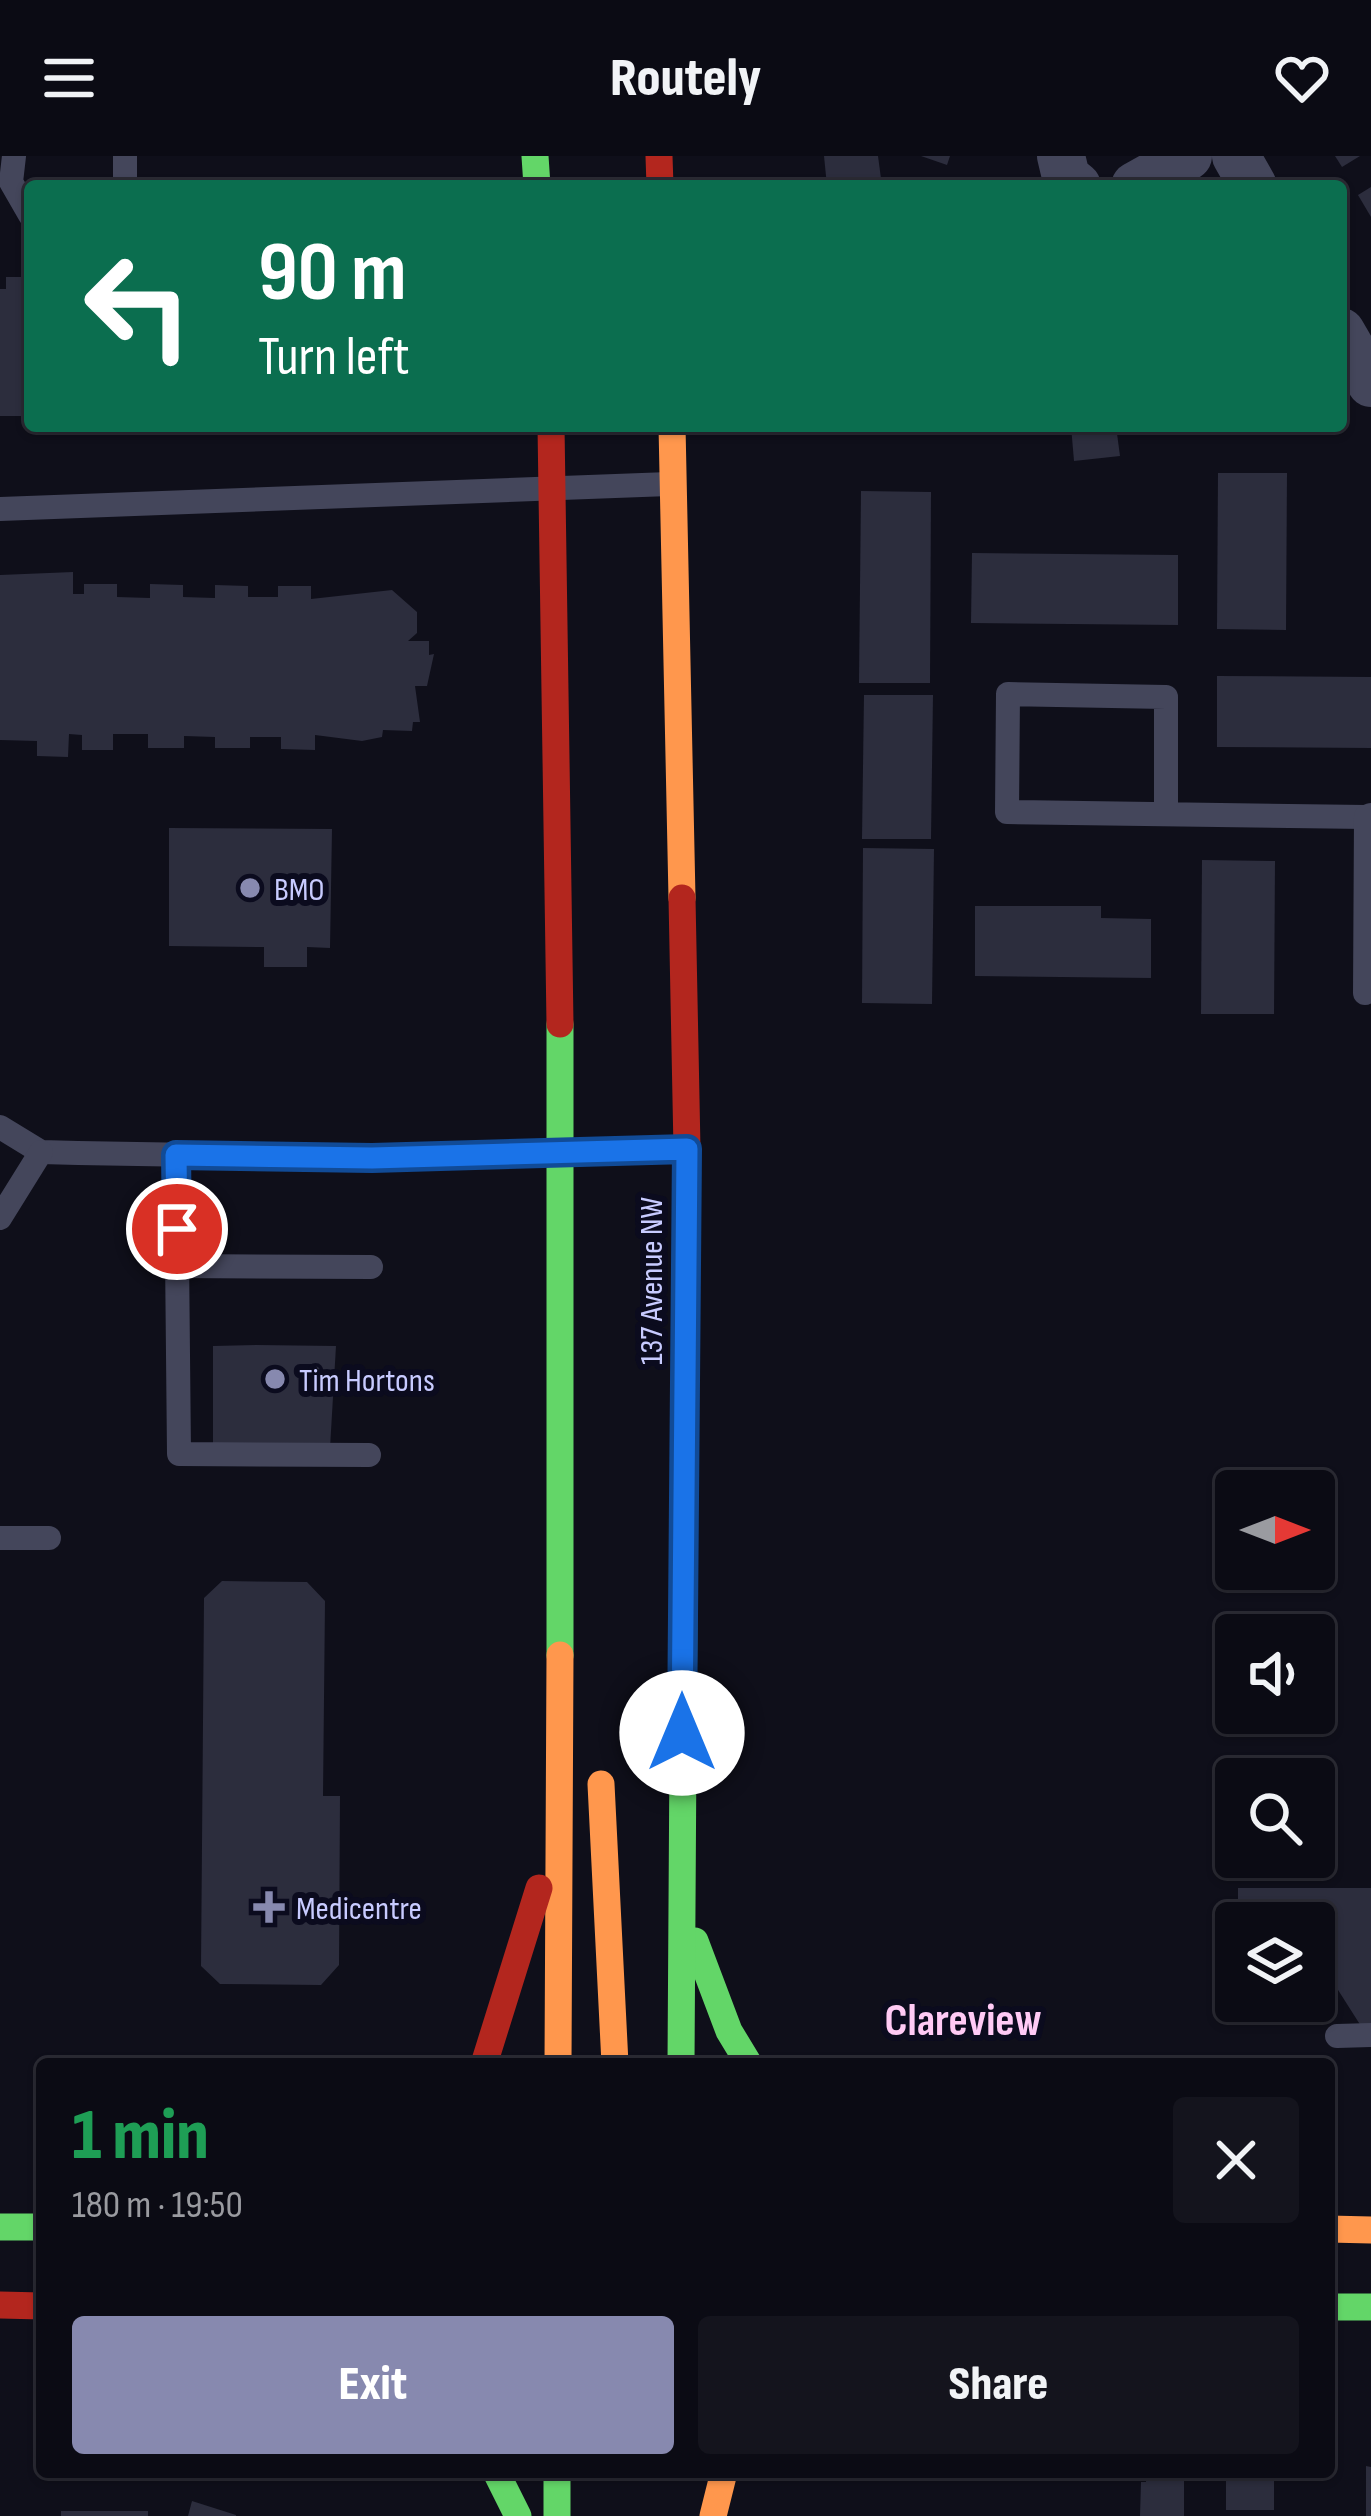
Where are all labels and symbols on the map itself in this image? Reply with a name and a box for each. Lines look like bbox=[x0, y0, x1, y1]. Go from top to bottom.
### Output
place label: BMO bbox=[274, 870, 325, 910]
marker: BMO bbox=[237, 875, 263, 901]
pin bbox=[126, 1178, 228, 1280]
street label: 137 Avenue NW bbox=[632, 1197, 672, 1365]
place label: Tim Hortons bbox=[299, 1361, 435, 1401]
marker: Tim Hortons bbox=[262, 1366, 288, 1392]
north arrow bbox=[1215, 1470, 1335, 1590]
position arrow bbox=[619, 1670, 745, 1796]
place label: Medicentre bbox=[296, 1889, 422, 1929]
marker: Medicentre bbox=[253, 1891, 285, 1923]
district label: Clareview bbox=[884, 1994, 1042, 2049]

